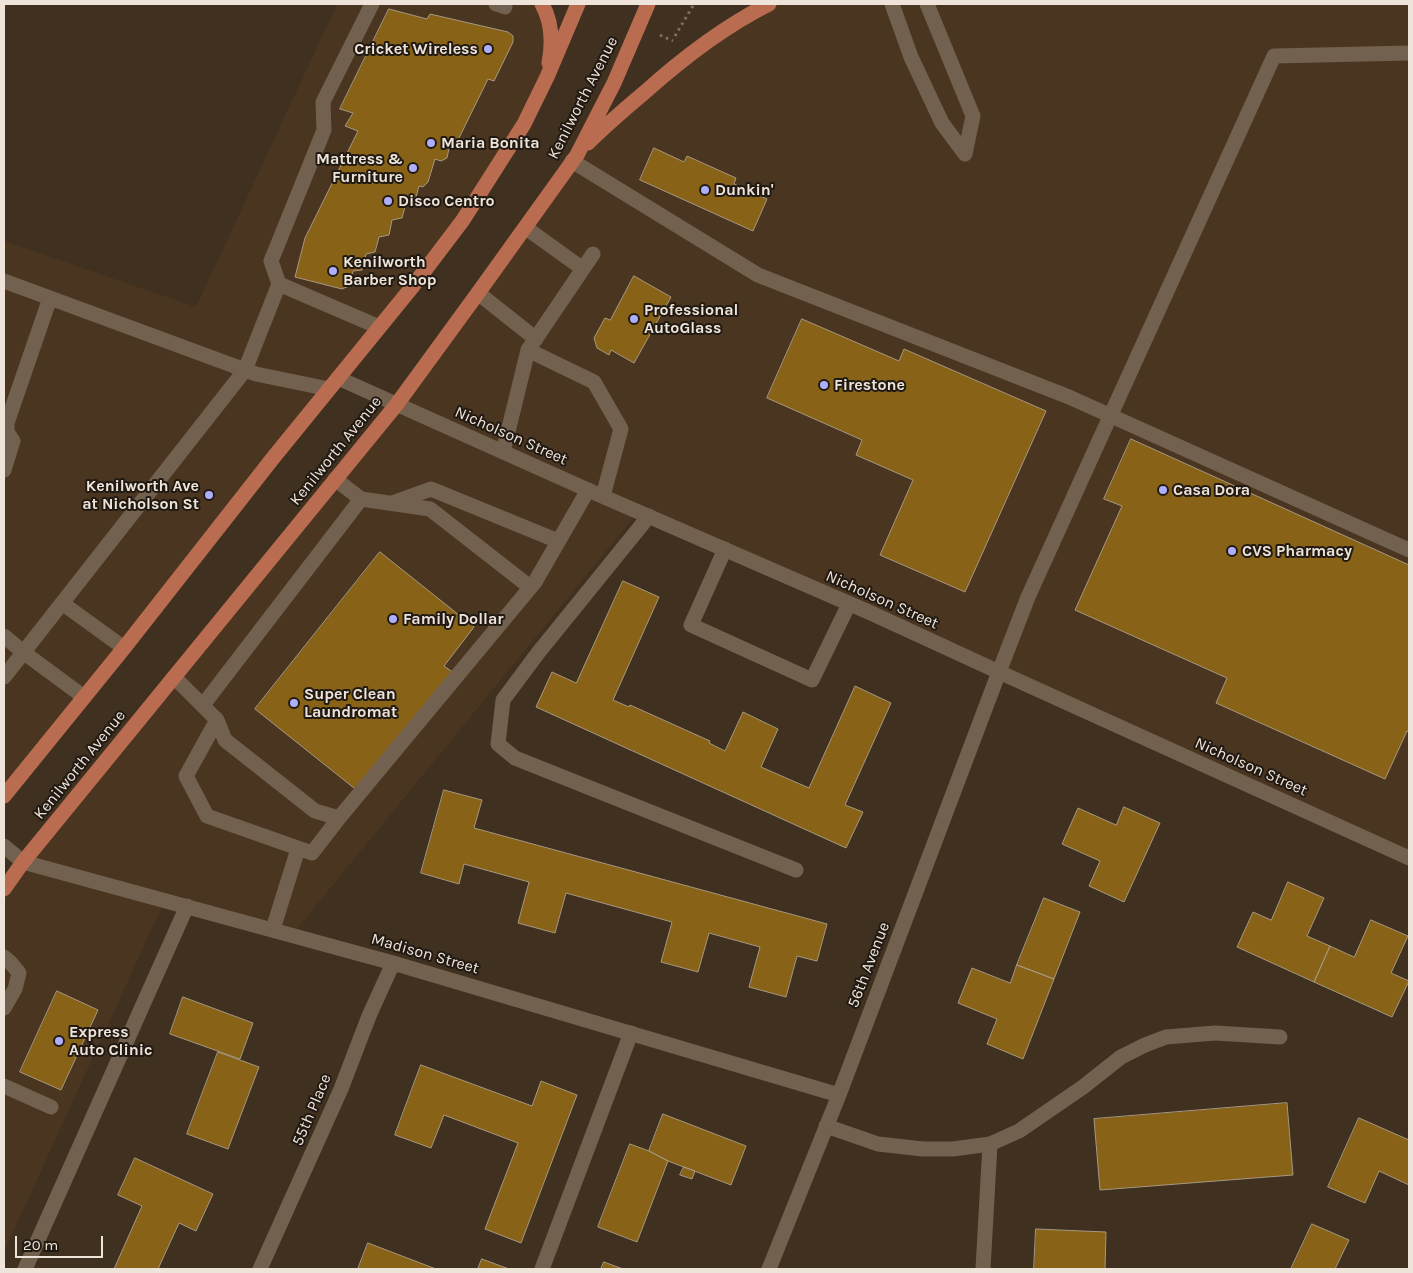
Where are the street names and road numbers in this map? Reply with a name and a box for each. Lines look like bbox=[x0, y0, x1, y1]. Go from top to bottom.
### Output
street label: Kenilworth Avenue bbox=[544, 33, 622, 163]
street label: Kenilworth Avenue bbox=[286, 392, 386, 510]
street label: Nicholson Street bbox=[452, 403, 570, 469]
street label: Nicholson Street bbox=[823, 567, 941, 633]
street label: Kenilworth Avenue bbox=[30, 706, 130, 824]
street label: Nicholson Street bbox=[1192, 734, 1310, 800]
street label: 56th Avenue bbox=[844, 919, 894, 1011]
street label: Madison Street bbox=[369, 929, 481, 979]
street label: 55th Place bbox=[288, 1071, 336, 1149]

